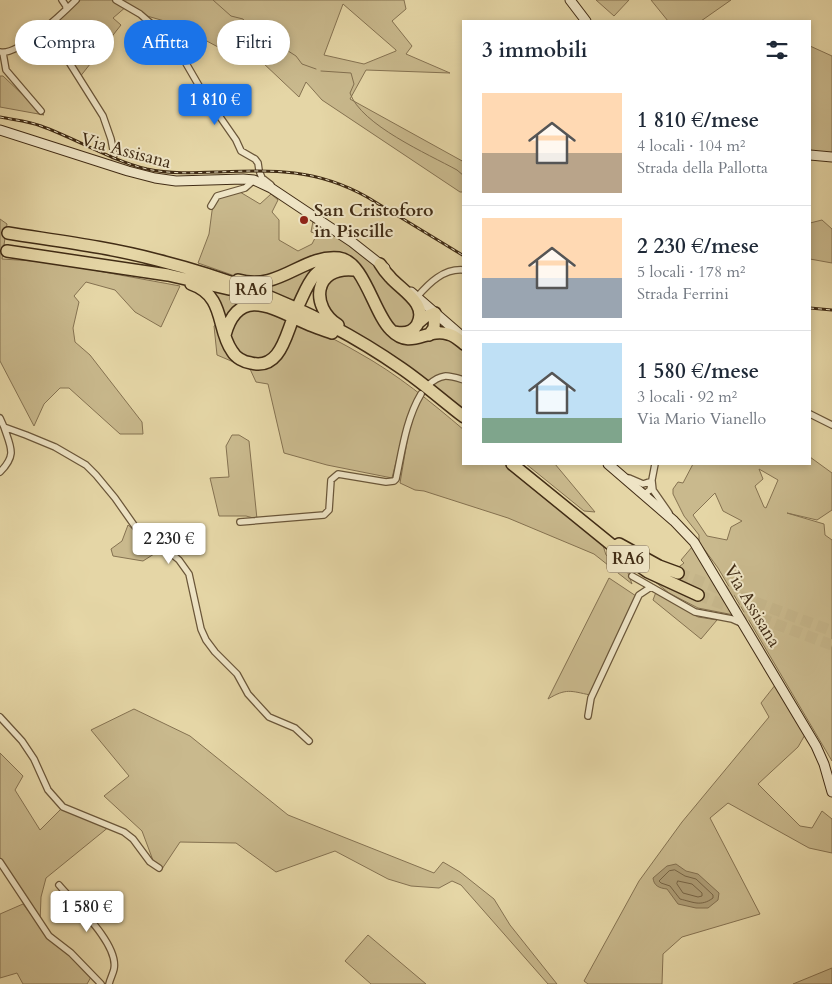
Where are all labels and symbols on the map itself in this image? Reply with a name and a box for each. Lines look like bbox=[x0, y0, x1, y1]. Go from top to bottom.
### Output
pin: 1 810 € bbox=[169, 84, 261, 126]
street label: Via Assisana bbox=[78, 127, 174, 175]
place label: San Cristoforo in Piscille bbox=[314, 198, 433, 244]
marker: San Cristoforo in Piscille bbox=[298, 214, 310, 226]
road number: RA6 bbox=[230, 276, 272, 304]
pin: 2 230 € bbox=[123, 522, 215, 565]
road number: RA6 bbox=[607, 546, 649, 572]
street label: Via Assisana bbox=[717, 560, 787, 652]
pin: 1 580 € bbox=[41, 890, 133, 933]

